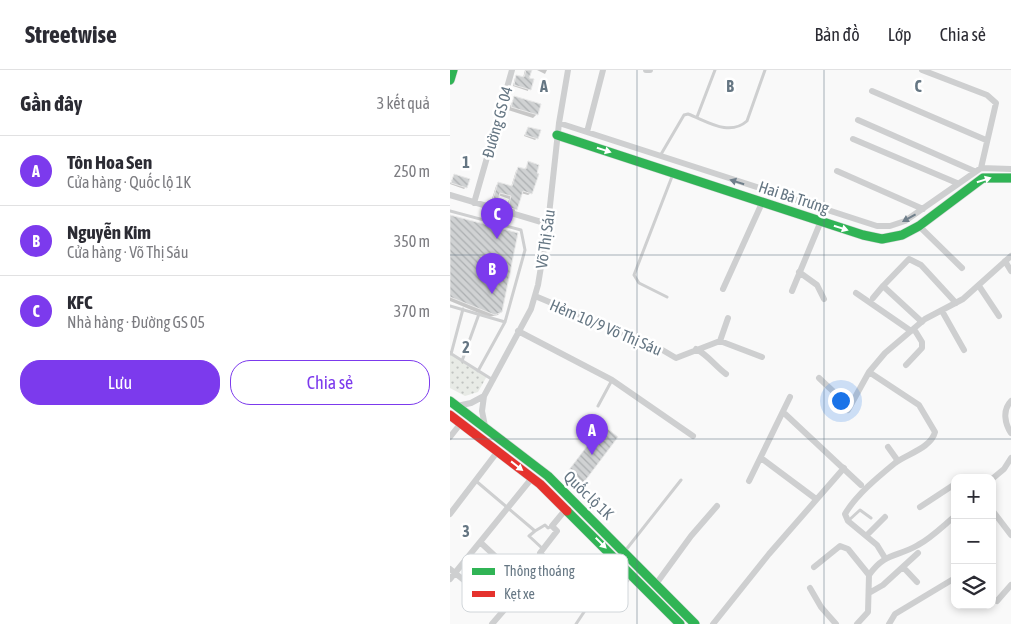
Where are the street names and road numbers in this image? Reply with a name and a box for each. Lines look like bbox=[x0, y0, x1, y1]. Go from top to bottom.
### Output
street label: Đường GS 04 bbox=[478, 84, 517, 160]
street label: Hai Bà Trưng bbox=[756, 177, 832, 218]
street label: Võ Thị Sáu bbox=[532, 208, 558, 270]
street label: Hẻm 10/9 Võ Thị Sáu bbox=[547, 295, 665, 359]
street label: Quốc lộ 1K bbox=[560, 466, 618, 523]

